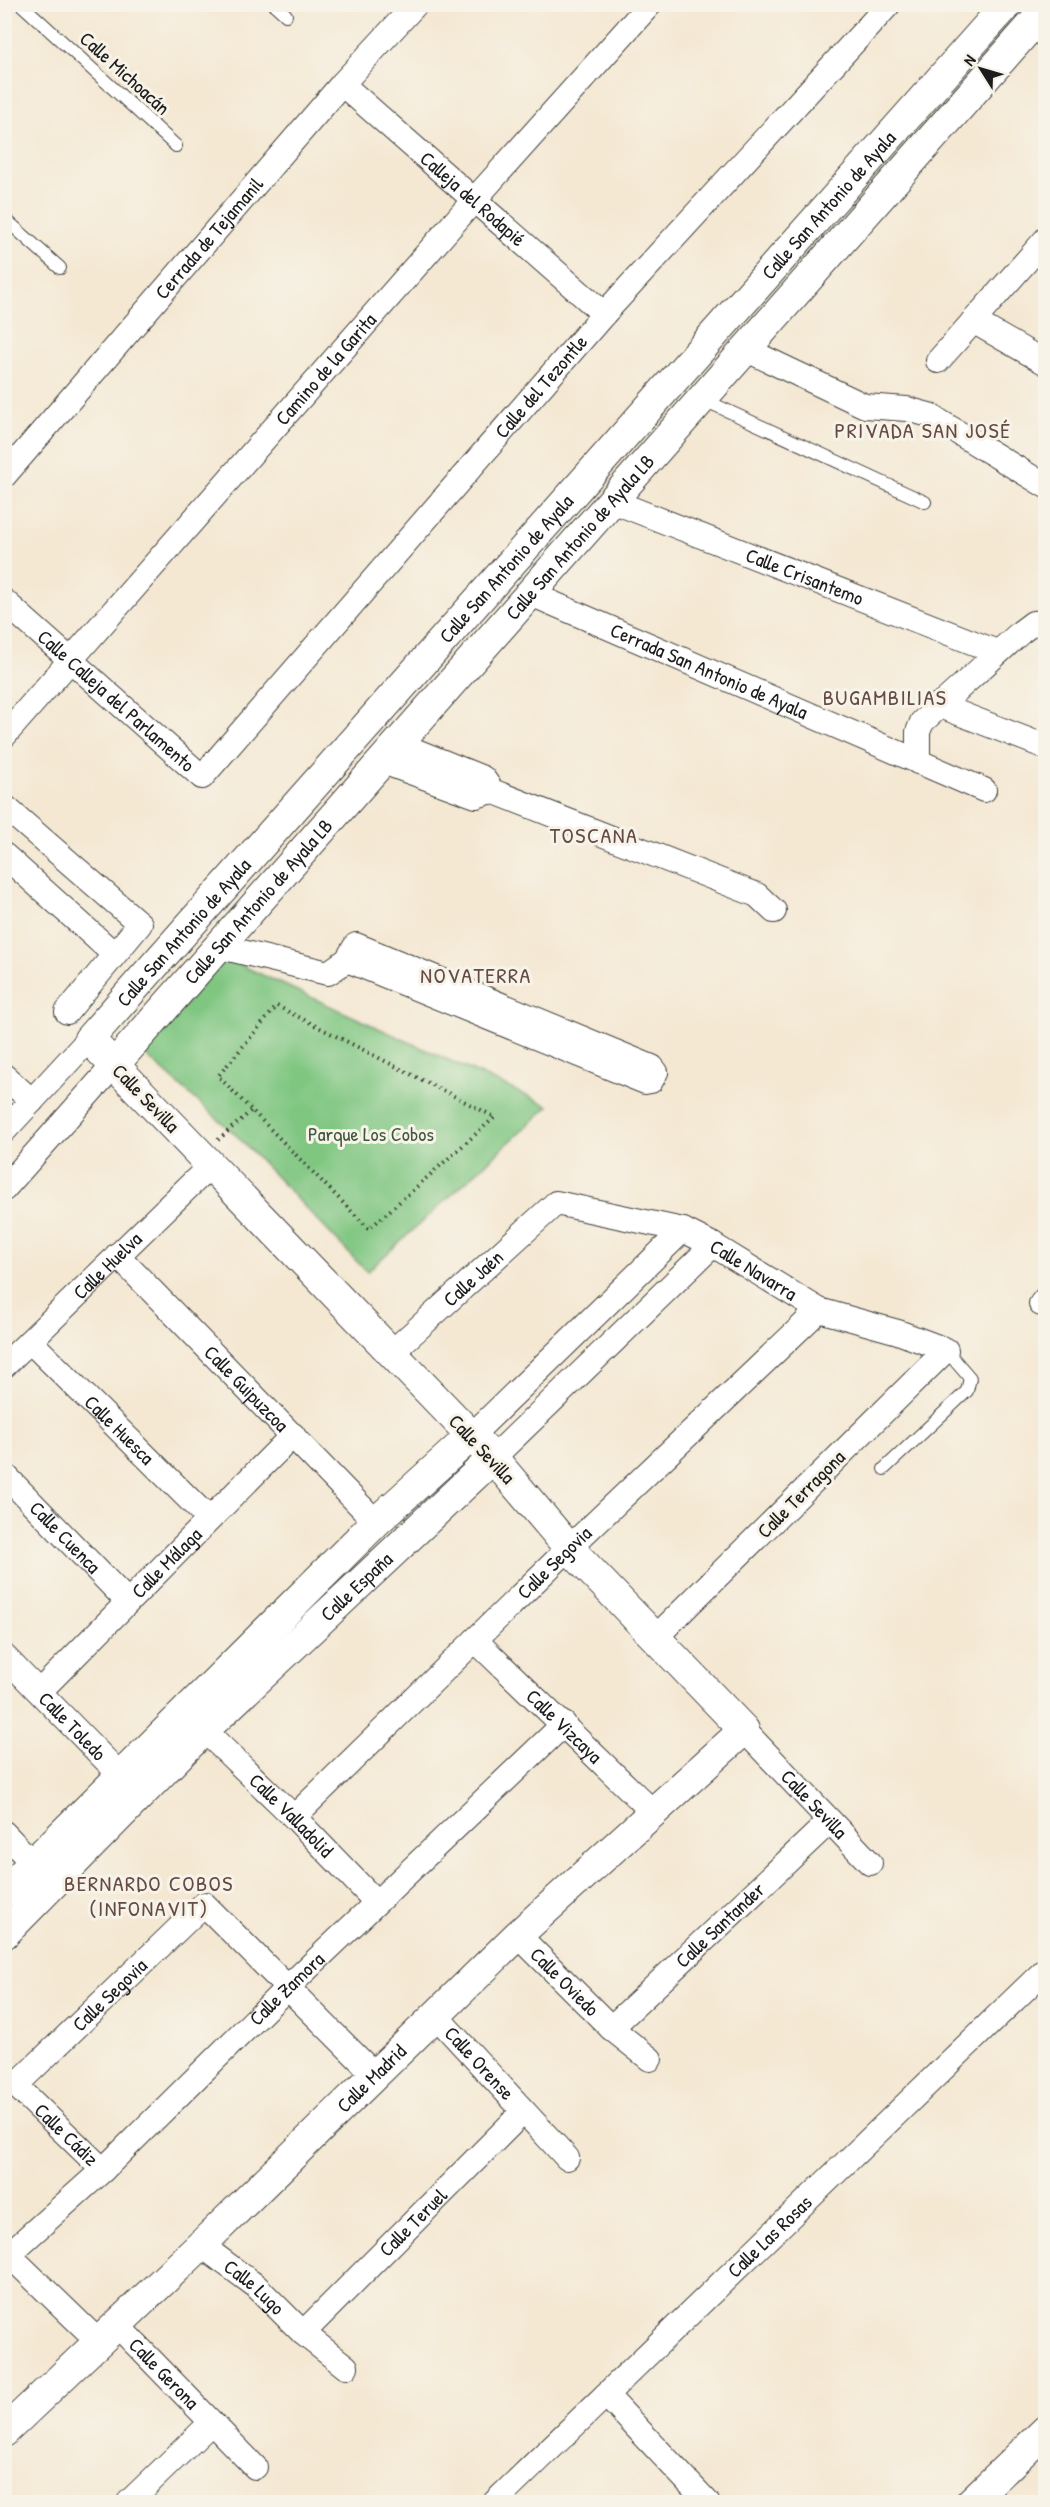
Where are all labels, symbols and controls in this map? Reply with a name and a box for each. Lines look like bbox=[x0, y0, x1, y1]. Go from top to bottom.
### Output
street label: Calle Michoacán bbox=[74, 25, 176, 120]
north arrow bbox=[951, 39, 1011, 99]
text: N bbox=[958, 50, 981, 70]
street label: Calle San Antonio de Ayala bbox=[755, 125, 902, 285]
street label: Calleja del Rodapié bbox=[415, 145, 532, 252]
street label: Cerrada de Tejamanil bbox=[148, 171, 269, 305]
street label: Camino de la Garita bbox=[269, 307, 382, 431]
street label: Calle del Tezontle bbox=[488, 329, 593, 444]
district label: PRIVADA SAN JOSÉ bbox=[835, 415, 1011, 445]
street label: Calle San Antonio de Ayala LB bbox=[501, 449, 659, 625]
street label: Calle San Antonio de Ayala bbox=[435, 488, 577, 648]
street label: Calle Crisantemo bbox=[742, 541, 868, 611]
street label: Cerrada San Antonio de Ayala bbox=[606, 616, 812, 725]
street label: Calle Calleja del Parlamento bbox=[32, 623, 201, 778]
district label: BUGAMBILIAS bbox=[823, 682, 947, 712]
street label: Calle San Antonio de Ayala LB bbox=[180, 814, 338, 990]
district label: TOSCANA bbox=[550, 820, 638, 850]
street label: Calle San Antonio de Ayala bbox=[113, 852, 255, 1012]
district label: NOVATERRA bbox=[420, 960, 532, 990]
street label: Calle Sevilla bbox=[107, 1057, 186, 1138]
park label: Parque Los Cobos bbox=[308, 1120, 434, 1147]
street label: Calle Huelva bbox=[67, 1225, 148, 1305]
street label: Calle Navarra bbox=[705, 1232, 803, 1307]
street label: Calle Jaén bbox=[437, 1244, 509, 1312]
street label: Calle Guipuzcoa bbox=[199, 1339, 295, 1437]
street label: Calle Huesca bbox=[79, 1389, 161, 1470]
street label: Calle Sevilla bbox=[443, 1408, 522, 1489]
street label: Calle Terragona bbox=[751, 1444, 851, 1544]
street label: Calle Cuenca bbox=[24, 1495, 107, 1579]
street label: Calle Segovia bbox=[511, 1519, 597, 1605]
street label: Calle Málaga bbox=[125, 1521, 207, 1604]
street label: Calle España bbox=[314, 1545, 398, 1627]
street label: Calle Vizcaya bbox=[521, 1683, 609, 1769]
street label: Calle Toledo bbox=[33, 1685, 113, 1766]
street label: Calle Sevilla bbox=[775, 1763, 854, 1844]
street label: Calle Valladolid bbox=[243, 1767, 340, 1863]
district label: BERNARDO COBOS (INFONAVIT) bbox=[64, 1868, 234, 1923]
street label: Calle Santander bbox=[669, 1876, 770, 1973]
street label: Calle Oviedo bbox=[525, 1941, 605, 2022]
street label: Calle Zamora bbox=[243, 1945, 330, 2031]
street label: Calle Segovia bbox=[66, 1952, 153, 2037]
street label: Calle Orense bbox=[439, 2020, 521, 2106]
street label: Calle Madrid bbox=[330, 2038, 412, 2118]
street label: Calle Cádiz bbox=[29, 2097, 105, 2172]
street label: Calle Teruel bbox=[373, 2181, 453, 2262]
street label: Calle Las Rosas bbox=[721, 2189, 818, 2283]
street label: Calle Lugo bbox=[219, 2253, 291, 2320]
street label: Calle Gerona bbox=[123, 2331, 206, 2415]

